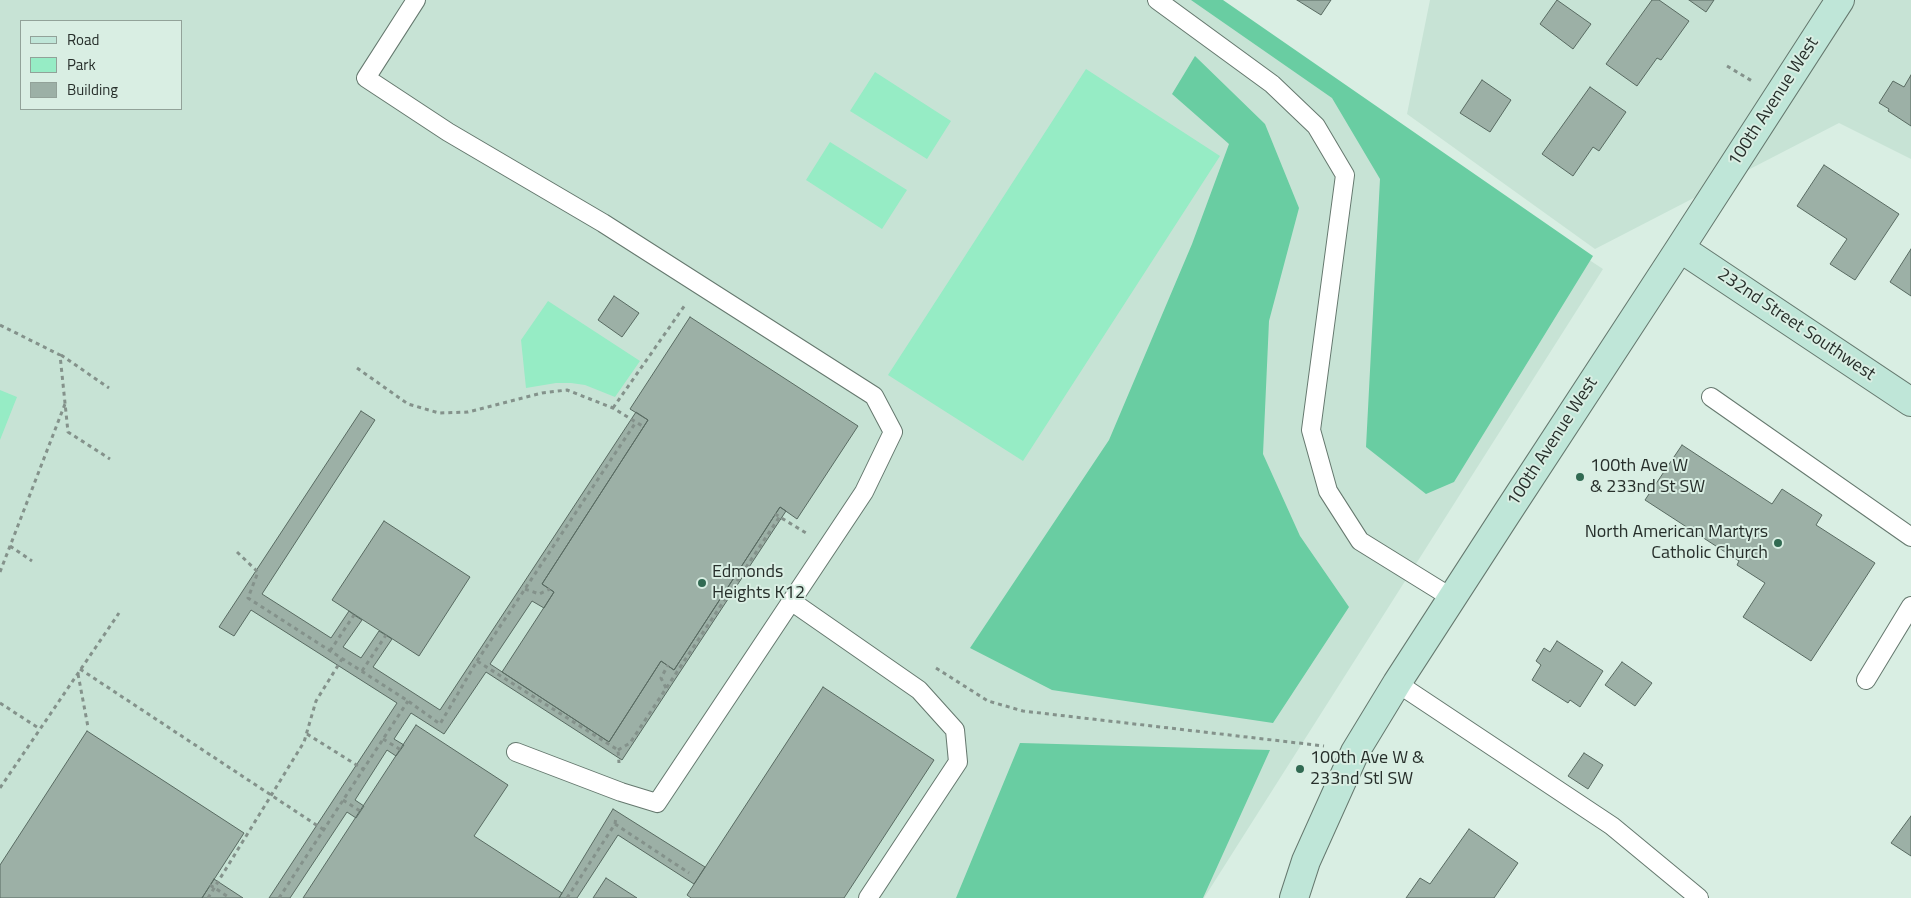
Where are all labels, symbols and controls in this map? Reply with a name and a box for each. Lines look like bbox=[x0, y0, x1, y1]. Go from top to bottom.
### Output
legend bbox=[20, 20, 182, 110]
text: Road bbox=[67, 28, 99, 51]
street label: 100th Avenue West bbox=[1724, 33, 1824, 171]
text: Park bbox=[67, 53, 96, 76]
text: Building bbox=[67, 78, 118, 101]
street label: 232nd Street Southwest bbox=[1713, 264, 1879, 386]
street label: 100th Avenue West bbox=[1503, 373, 1603, 511]
place label: 100th Ave W & 233nd St SW bbox=[1590, 456, 1705, 498]
marker: 100th Ave W & 233nd St SW bbox=[1574, 471, 1586, 483]
place label: North American Martyrs Catholic Church bbox=[1585, 522, 1768, 564]
marker: North American Martyrs Catholic Church bbox=[1772, 537, 1784, 549]
place label: Edmonds Heights K12 bbox=[712, 562, 805, 604]
marker: Edmonds Heights K12 bbox=[696, 577, 708, 589]
place label: 100th Ave W & 233nd Stl SW bbox=[1310, 748, 1424, 791]
marker: 100th Ave W & 233nd Stl SW bbox=[1294, 763, 1306, 775]

